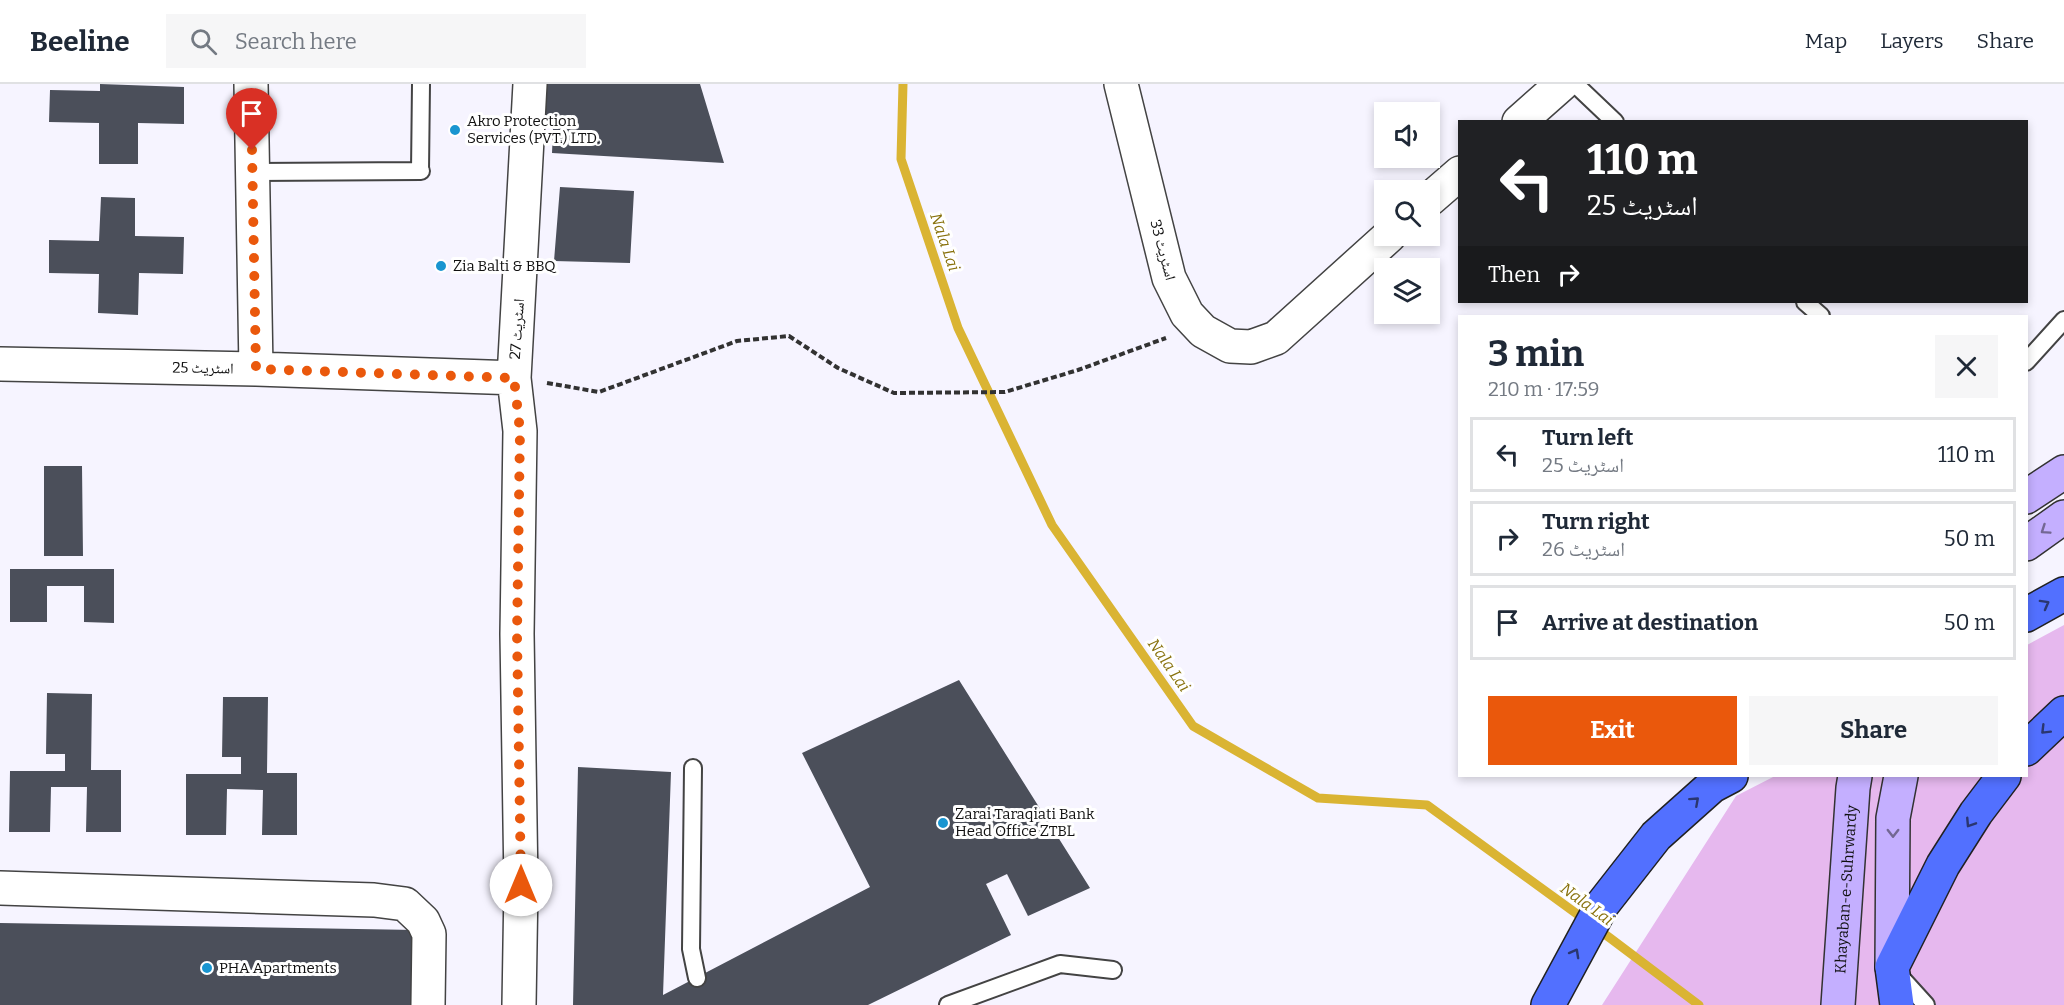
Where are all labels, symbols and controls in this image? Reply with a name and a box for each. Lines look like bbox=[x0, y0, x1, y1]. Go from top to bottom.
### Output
search box bbox=[166, 14, 586, 68]
text: Beeline bbox=[30, 25, 130, 58]
icon: search bbox=[187, 25, 220, 58]
text: Search here bbox=[235, 28, 357, 55]
text: Map bbox=[1805, 28, 1847, 54]
text: Layers bbox=[1880, 28, 1944, 54]
text: Share bbox=[1977, 28, 2034, 54]
pin bbox=[226, 88, 277, 150]
icon: arrive bbox=[235, 97, 268, 130]
map controls bbox=[1374, 102, 1440, 324]
button: sound bbox=[1374, 102, 1440, 168]
place label: Akro Protection Services (PVT.) LTD. bbox=[467, 112, 600, 147]
marker: Akro Protection Services (PVT.) LTD. bbox=[448, 123, 462, 137]
text: 110 m bbox=[1587, 135, 1698, 185]
icon: left bbox=[1488, 144, 1566, 222]
button: search bbox=[1374, 180, 1440, 246]
text: اسٹریٹ 25 bbox=[1587, 190, 1698, 222]
water label: Nala Lai bbox=[926, 210, 964, 274]
street label: اسٹریٹ 33 bbox=[1146, 218, 1180, 282]
place label: Zia Balti & BBQ bbox=[453, 257, 557, 275]
button: layers bbox=[1374, 258, 1440, 324]
icon: right bbox=[1552, 258, 1585, 291]
marker: Zia Balti & BBQ bbox=[434, 259, 448, 273]
text: Then bbox=[1488, 261, 1540, 288]
street label: اسٹریٹ 27 bbox=[506, 298, 528, 360]
text: 3 min bbox=[1488, 332, 1584, 376]
button: close bbox=[1935, 335, 1998, 398]
street label: اسٹریٹ 25 bbox=[172, 358, 234, 378]
text: 210 m · 17:59 bbox=[1488, 377, 1600, 401]
text: Turn left bbox=[1542, 424, 1634, 451]
icon: left bbox=[1491, 438, 1524, 471]
text: 110 m bbox=[1938, 441, 1995, 468]
text: اسٹریٹ 25 bbox=[1542, 453, 1624, 477]
text: Turn right bbox=[1542, 508, 1650, 535]
icon: right bbox=[1491, 522, 1524, 555]
one-way arrow bbox=[2041, 523, 2052, 534]
text: 50 m bbox=[1944, 525, 1995, 552]
text: اسٹریٹ 26 bbox=[1542, 537, 1625, 561]
one-way arrow bbox=[2039, 600, 2049, 612]
icon: arrive bbox=[1491, 606, 1524, 639]
text: Arrive at destination bbox=[1542, 609, 1758, 636]
text: 50 m bbox=[1944, 609, 1995, 636]
water label: Nala Lai bbox=[1144, 635, 1194, 696]
button: Exit bbox=[1488, 696, 1737, 765]
button: Share bbox=[1749, 696, 1998, 765]
one-way arrow bbox=[2041, 723, 2052, 734]
one-way arrow bbox=[1688, 797, 1699, 808]
street label: Khayaban-e-Suhrwardy bbox=[1831, 804, 1861, 974]
place label: Zarai Taraqiati Bank Head Office ZTBL bbox=[955, 805, 1095, 840]
marker: Zarai Taraqiati Bank Head Office ZTBL bbox=[936, 816, 950, 830]
one-way arrow bbox=[1966, 816, 1977, 827]
one-way arrow bbox=[1887, 829, 1899, 838]
position arrow bbox=[489, 853, 553, 917]
water label: Nala Lai bbox=[1557, 879, 1617, 930]
one-way arrow bbox=[1568, 949, 1579, 959]
place label: PHA Apartments bbox=[219, 959, 337, 977]
marker: PHA Apartments bbox=[200, 961, 214, 975]

